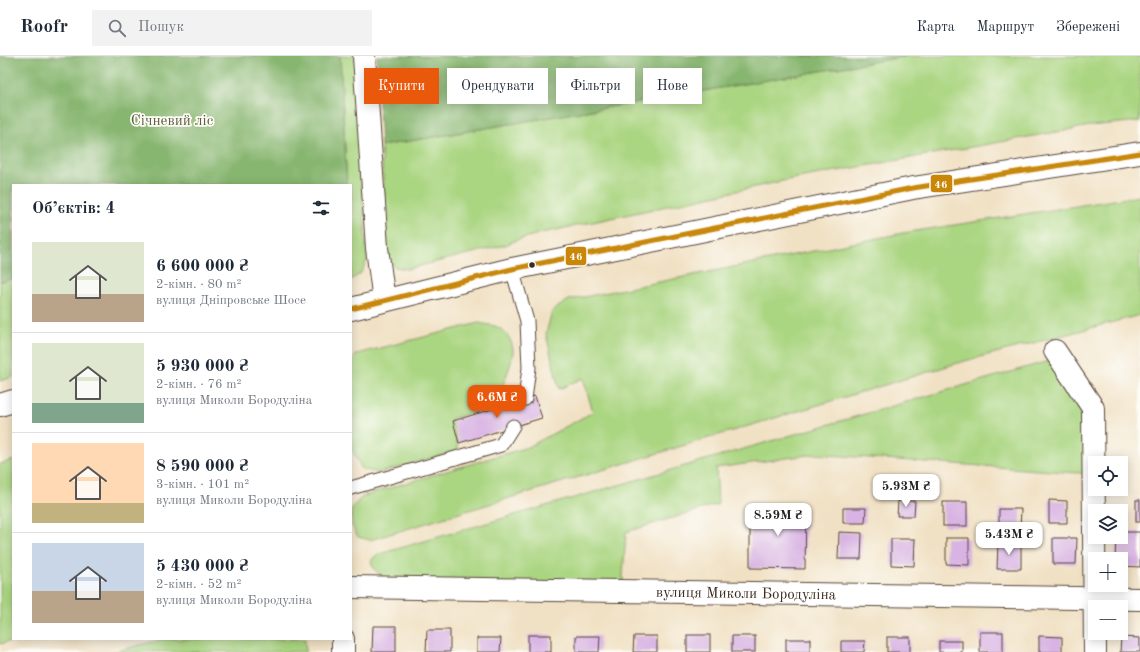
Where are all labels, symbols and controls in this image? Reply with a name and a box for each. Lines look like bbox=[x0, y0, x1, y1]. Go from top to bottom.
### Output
search box bbox=[92, 10, 372, 46]
icon: search bbox=[106, 17, 128, 39]
text: Roofr bbox=[20, 18, 68, 37]
text: Пошук bbox=[138, 20, 184, 35]
text: Карта bbox=[917, 20, 955, 34]
text: Маршрут bbox=[977, 20, 1034, 34]
text: Збережені bbox=[1056, 20, 1120, 34]
chip: Купити bbox=[364, 68, 439, 104]
chip: Орендувати bbox=[447, 68, 548, 104]
chip: Фільтри bbox=[556, 68, 635, 104]
chip: Нове bbox=[643, 68, 702, 104]
park label: Січневий ліс bbox=[131, 114, 214, 129]
line badge: 46 bbox=[930, 174, 953, 193]
text: 46 bbox=[935, 180, 947, 191]
icon: filters bbox=[310, 197, 332, 219]
text: Об’єктів: 4 bbox=[32, 200, 115, 217]
line badge: 46 bbox=[565, 246, 587, 266]
text: 46 bbox=[570, 252, 582, 263]
icon: home bbox=[64, 258, 112, 306]
text: 6 600 000 ₴ bbox=[156, 258, 249, 275]
unlabelled marker bbox=[527, 260, 537, 270]
text: 2-кімн. · 80 m² bbox=[156, 278, 242, 291]
text: вулиця Дніпровське Шосе bbox=[156, 294, 306, 307]
text: 5 930 000 ₴ bbox=[156, 358, 249, 375]
icon: home bbox=[64, 359, 112, 407]
text: 2-кімн. · 76 m² bbox=[156, 378, 242, 391]
pin: 6.6M ₴ bbox=[464, 385, 530, 419]
text: 6.6M ₴ bbox=[476, 391, 518, 404]
text: вулиця Миколи Бородуліна bbox=[156, 394, 312, 407]
map controls bbox=[1088, 456, 1128, 640]
button: locate bbox=[1088, 456, 1128, 496]
text: 8 590 000 ₴ bbox=[156, 458, 249, 475]
icon: home bbox=[64, 459, 112, 507]
pin: 5.93M ₴ bbox=[869, 474, 943, 508]
text: 3-кімн. · 101 m² bbox=[156, 478, 249, 491]
text: 5.93M ₴ bbox=[882, 480, 930, 493]
text: вулиця Миколи Бородуліна bbox=[156, 494, 312, 507]
pin: 8.59M ₴ bbox=[741, 503, 815, 537]
button: layers bbox=[1088, 504, 1128, 544]
text: 8.59M ₴ bbox=[754, 509, 802, 522]
pin: 5.43M ₴ bbox=[972, 522, 1046, 556]
text: 5.43M ₴ bbox=[985, 528, 1033, 541]
button: + bbox=[1088, 552, 1128, 592]
text: 5 430 000 ₴ bbox=[156, 558, 249, 575]
icon: home bbox=[64, 559, 112, 607]
text: 2-кімн. · 52 m² bbox=[156, 578, 242, 591]
street label: вулиця Миколи Бородуліна bbox=[656, 586, 837, 603]
text: вулиця Миколи Бородуліна bbox=[156, 594, 312, 607]
button: − bbox=[1088, 600, 1128, 640]

